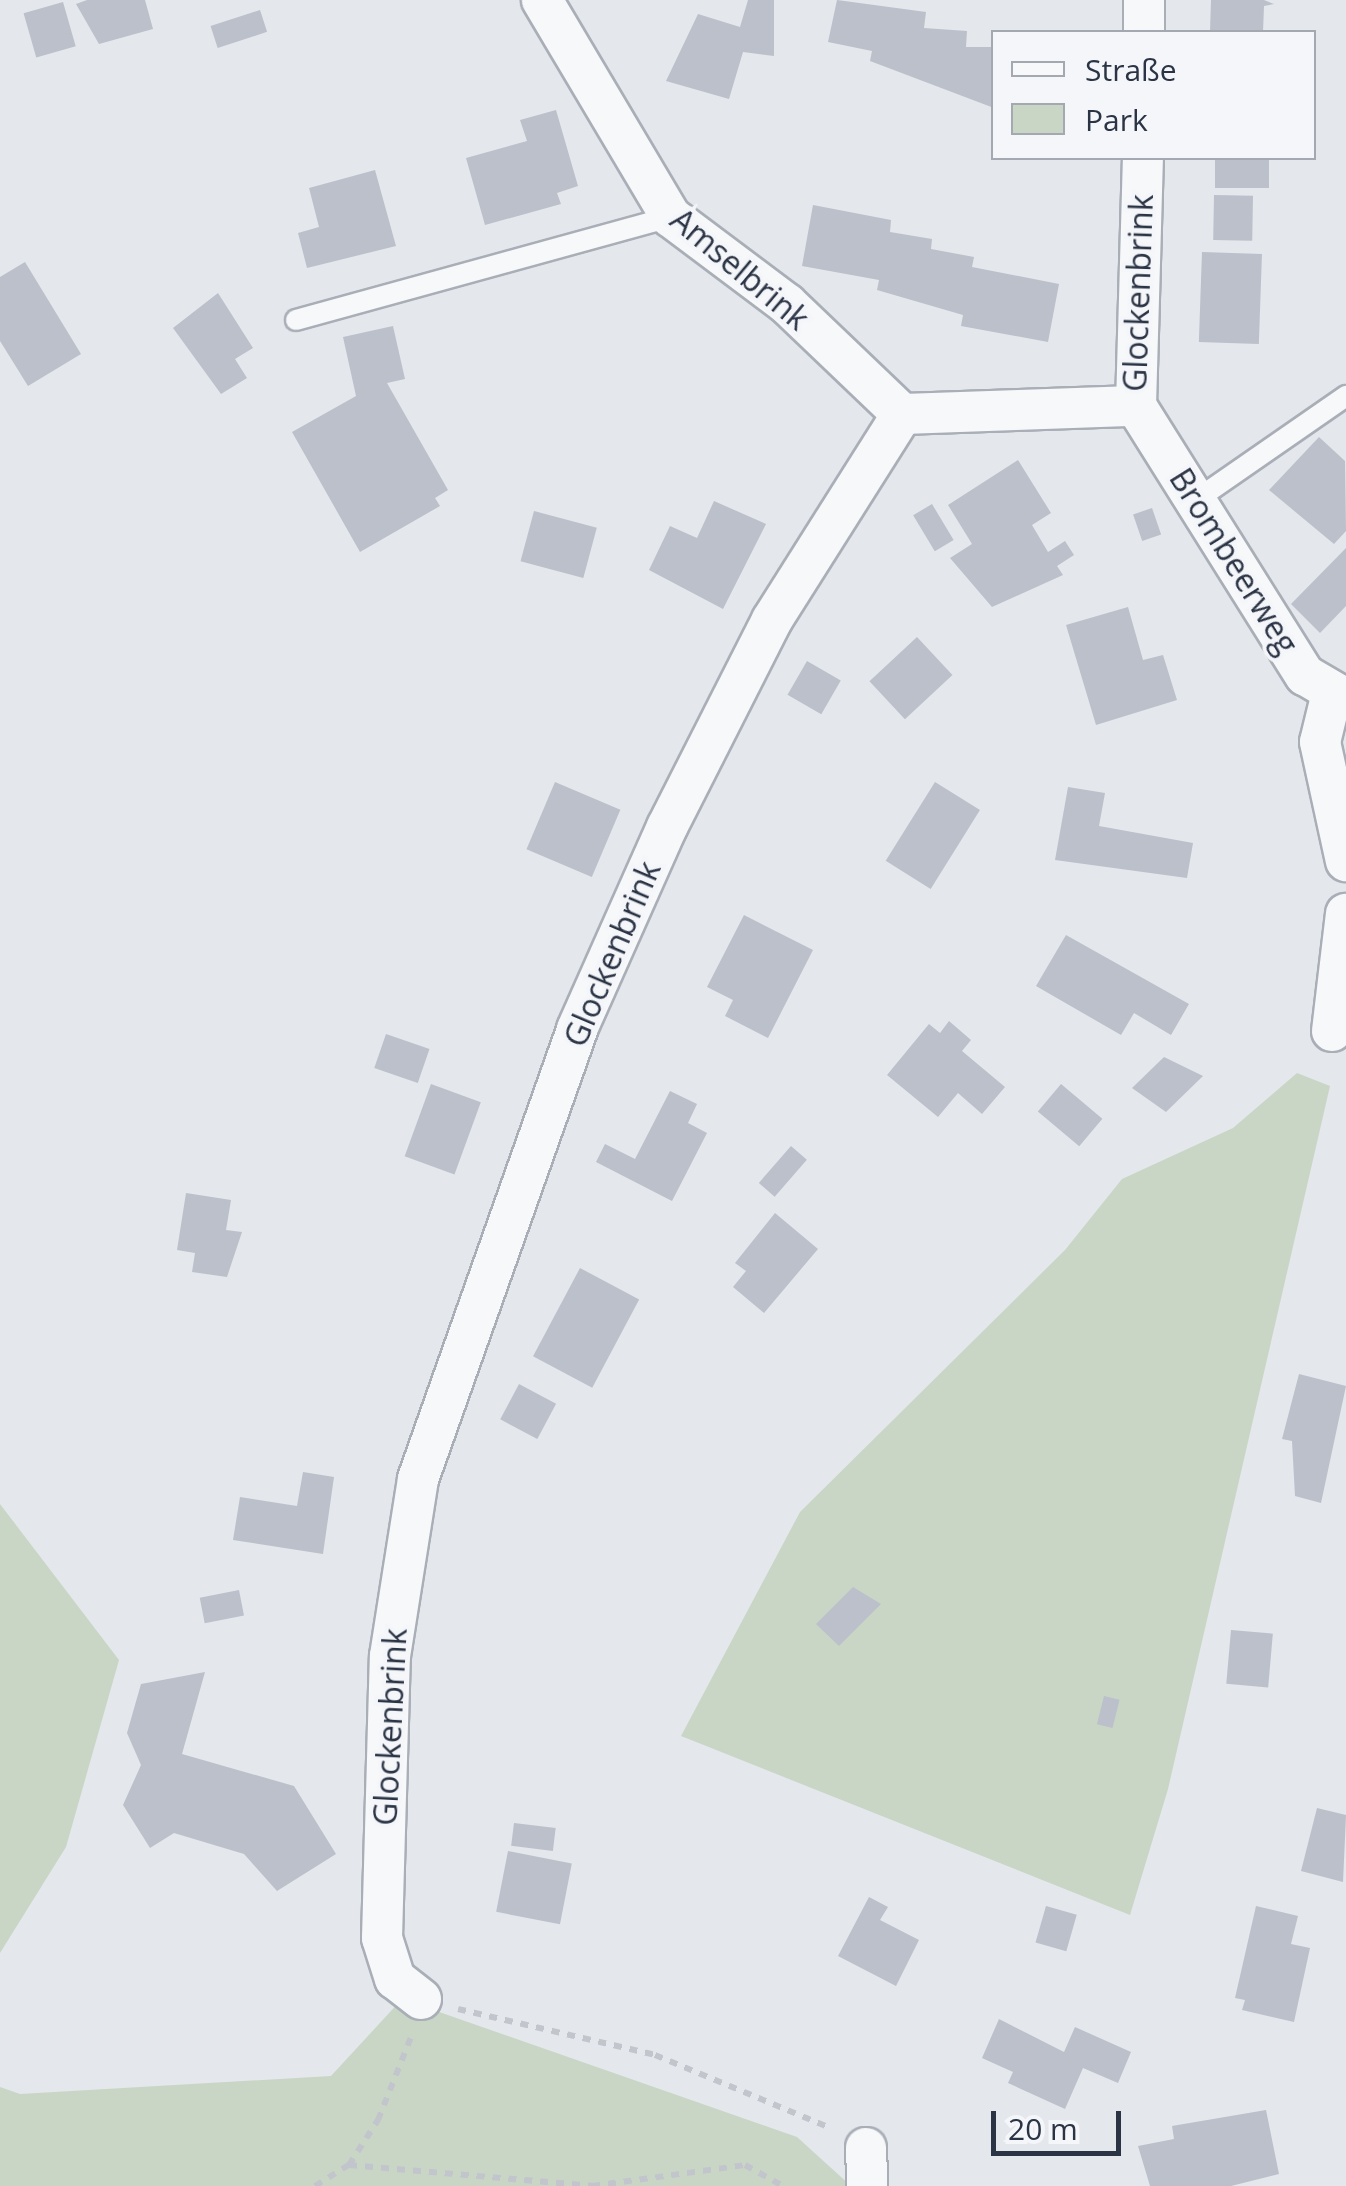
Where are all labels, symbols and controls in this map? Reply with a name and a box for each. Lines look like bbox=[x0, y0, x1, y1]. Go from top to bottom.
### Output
legend bbox=[991, 30, 1316, 160]
text: Straße bbox=[1085, 49, 1177, 90]
text: Park bbox=[1085, 99, 1148, 140]
street label: Glockenbrink bbox=[1115, 194, 1161, 392]
street label: Amselbrink bbox=[663, 200, 817, 338]
street label: Brombeerweg bbox=[1162, 461, 1306, 661]
street label: Glockenbrink bbox=[556, 856, 668, 1052]
street label: Glockenbrink bbox=[366, 1627, 414, 1827]
scale bar bbox=[996, 2091, 1126, 2153]
text: 20 m bbox=[1008, 2108, 1078, 2149]

